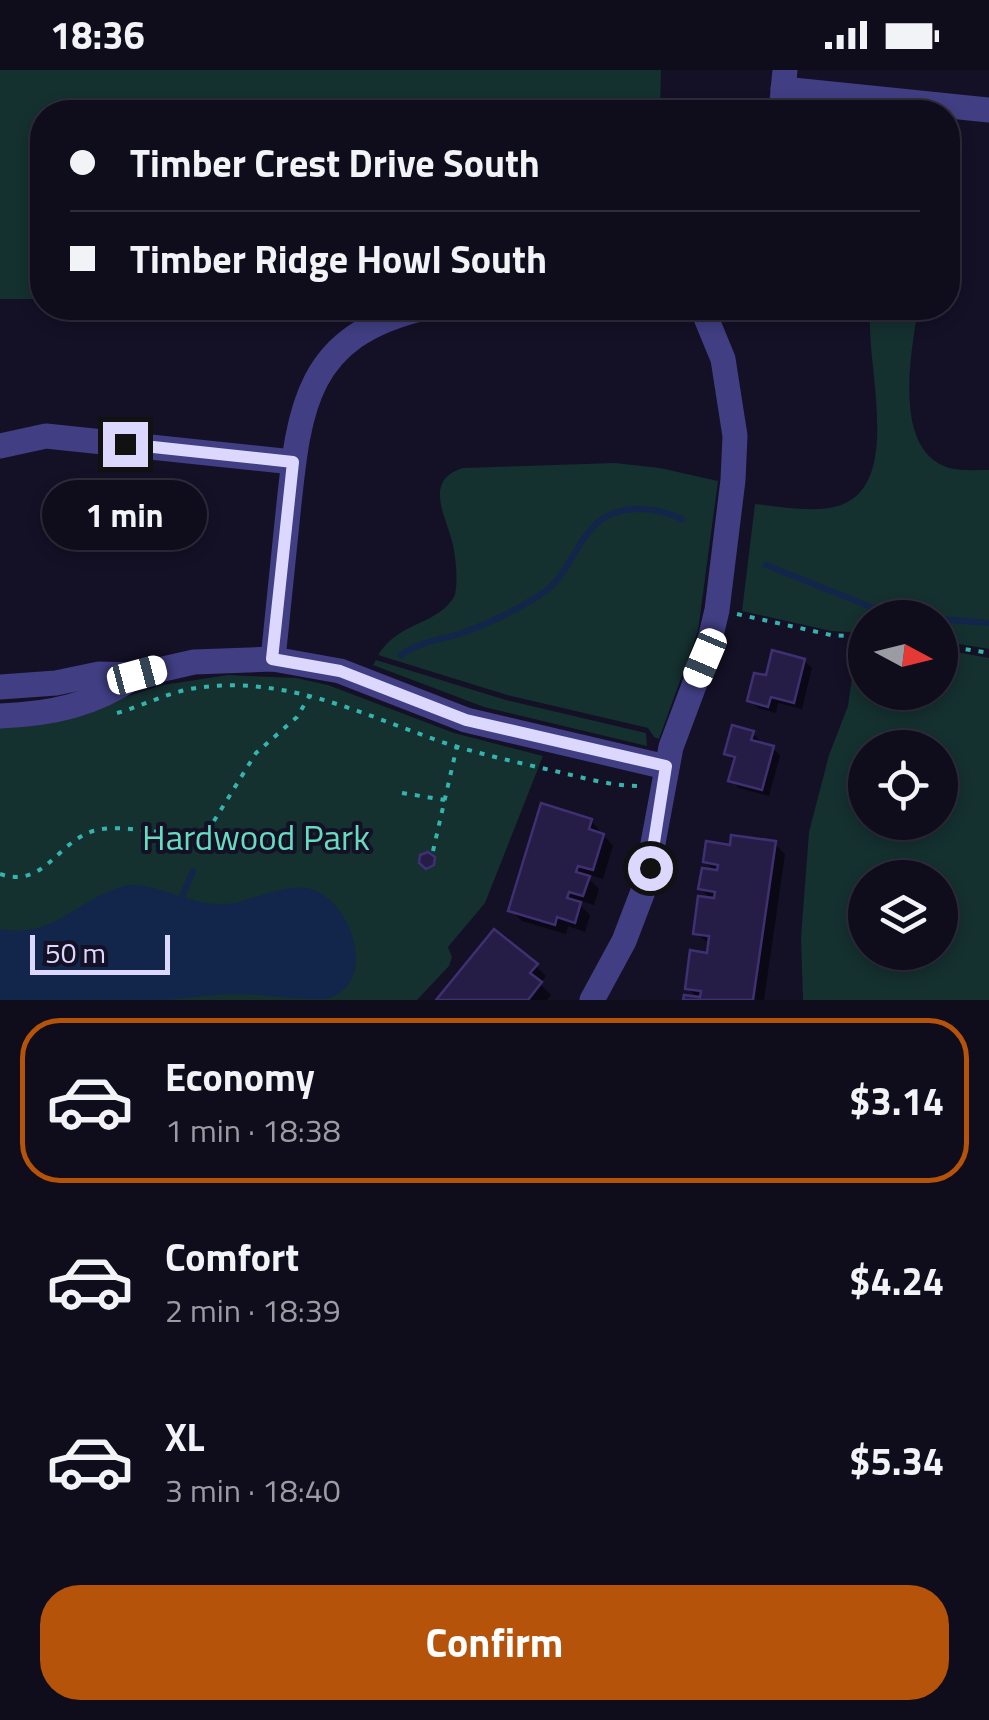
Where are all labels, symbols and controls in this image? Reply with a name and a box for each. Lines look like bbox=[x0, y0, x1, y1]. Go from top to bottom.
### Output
text: 18:36 bbox=[50, 6, 145, 64]
text: Timber Crest Drive South bbox=[130, 134, 540, 192]
text: Timber Ridge Howl South bbox=[130, 230, 547, 288]
route end bbox=[103, 422, 148, 467]
callout: 1 min bbox=[42, 479, 208, 549]
text: 1 min bbox=[86, 491, 163, 539]
north arrow bbox=[848, 600, 958, 710]
map controls bbox=[848, 600, 958, 970]
car bbox=[679, 625, 731, 691]
car bbox=[104, 653, 170, 697]
button: locate bbox=[848, 730, 958, 840]
park label: Hardwood Park bbox=[142, 810, 370, 864]
route start bbox=[628, 846, 673, 891]
button: layers bbox=[848, 860, 958, 970]
scale bar bbox=[30, 930, 170, 974]
text: 50 m bbox=[45, 931, 106, 974]
text: Economy bbox=[165, 1048, 315, 1106]
icon: car bbox=[45, 1056, 135, 1146]
text: $3.14 bbox=[849, 1072, 944, 1130]
text: 1 min · 18:38 bbox=[165, 1106, 341, 1154]
text: Comfort bbox=[165, 1228, 299, 1286]
icon: car bbox=[45, 1236, 135, 1326]
text: $4.24 bbox=[849, 1252, 944, 1310]
text: 2 min · 18:39 bbox=[165, 1286, 341, 1334]
text: XL bbox=[165, 1408, 205, 1466]
icon: car bbox=[45, 1416, 135, 1506]
text: $5.34 bbox=[849, 1432, 944, 1490]
text: 3 min · 18:40 bbox=[165, 1466, 341, 1514]
button: Confirm bbox=[40, 1585, 949, 1700]

